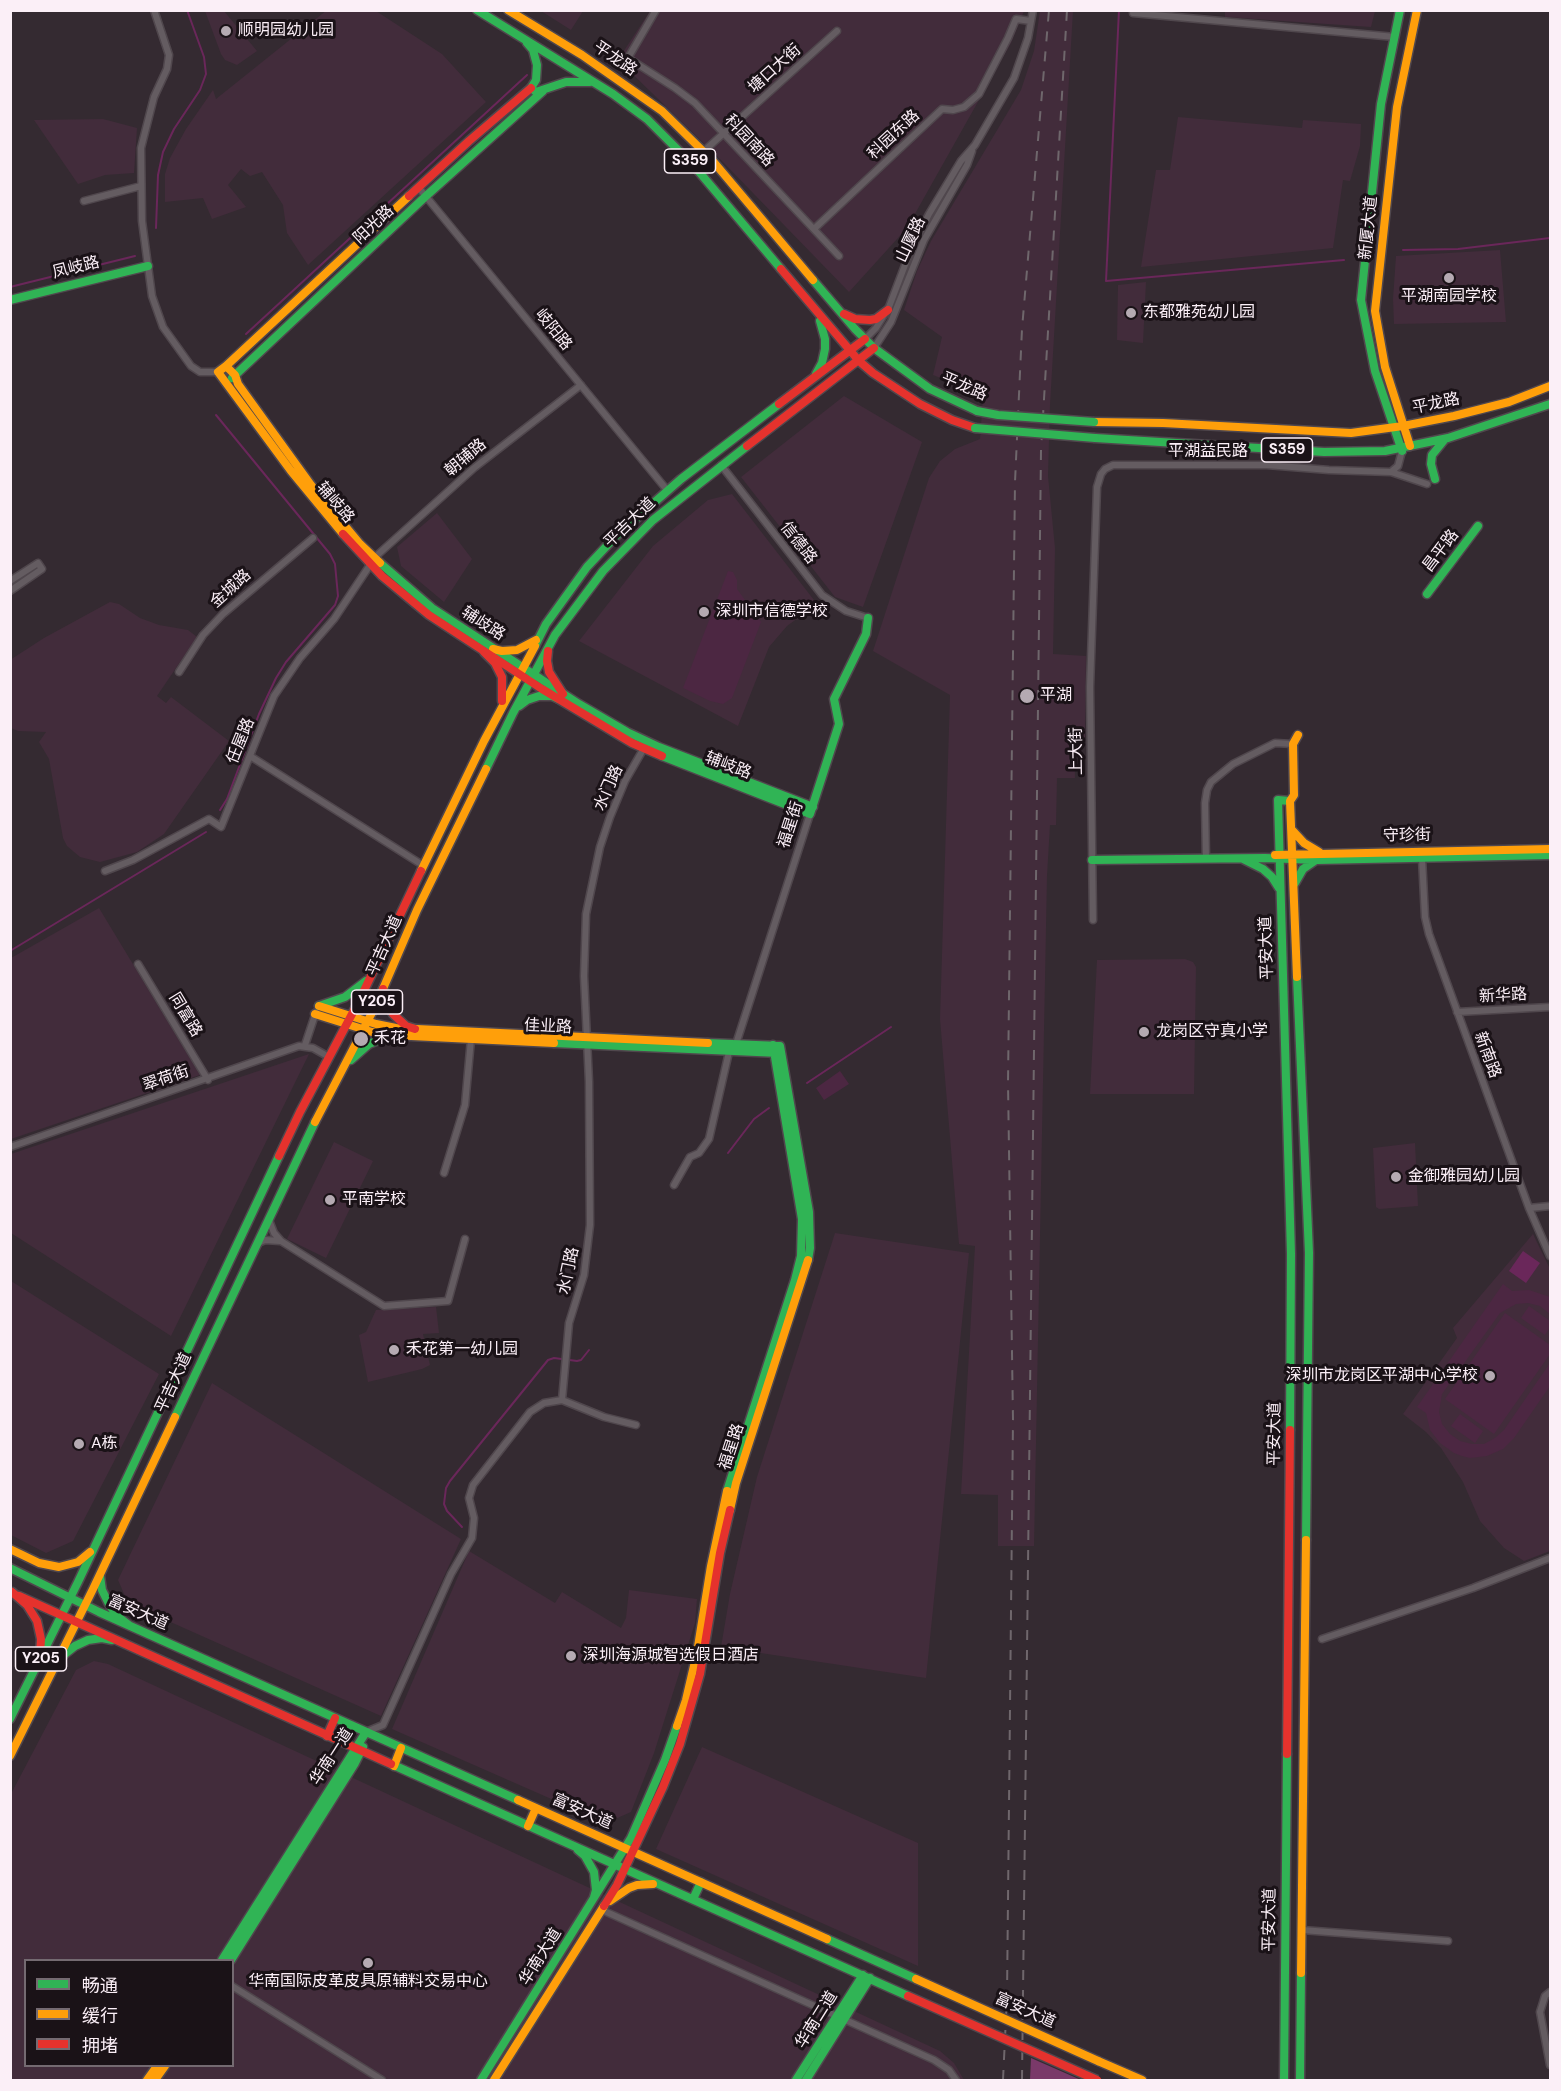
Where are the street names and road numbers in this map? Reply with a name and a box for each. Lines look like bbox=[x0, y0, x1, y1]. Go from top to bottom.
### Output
street label: 平龙路 bbox=[590, 38, 640, 80]
street label: 塘口大街 bbox=[745, 40, 805, 98]
street label: 科园东路 bbox=[864, 106, 924, 164]
street label: 科园南路 bbox=[720, 111, 778, 171]
road number: S359 bbox=[664, 149, 716, 173]
street label: 新厦大道 bbox=[1356, 195, 1382, 261]
street label: 阳光路 bbox=[350, 202, 398, 248]
street label: 山厦路 bbox=[892, 214, 930, 266]
street label: 凤岐路 bbox=[50, 253, 102, 283]
street label: 岐阳路 bbox=[530, 305, 576, 355]
street label: 平龙路 bbox=[938, 369, 990, 405]
street label: 平龙路 bbox=[1411, 390, 1461, 418]
street label: 朝辅路 bbox=[441, 435, 491, 481]
road number: S359 bbox=[1262, 438, 1312, 462]
street label: 平湖益民路 bbox=[1168, 442, 1248, 462]
street label: 辅岐路 bbox=[312, 478, 358, 528]
street label: 平吉大道 bbox=[600, 494, 660, 552]
street label: 信德路 bbox=[776, 518, 820, 568]
street label: 昌平路 bbox=[1419, 526, 1463, 576]
street label: 金城路 bbox=[207, 566, 255, 612]
street label: 辅歧路 bbox=[458, 603, 508, 645]
street label: 任屋路 bbox=[223, 715, 259, 767]
street label: 上大街 bbox=[1067, 727, 1087, 775]
street label: 辅岐路 bbox=[702, 748, 754, 784]
street label: 水门路 bbox=[590, 762, 628, 814]
street label: 福星街 bbox=[774, 799, 808, 851]
street label: 守珍街 bbox=[1383, 826, 1431, 846]
street label: 平吉大道 bbox=[363, 913, 407, 979]
street label: 平安大道 bbox=[1256, 916, 1278, 980]
street label: 新华路 bbox=[1479, 985, 1527, 1007]
street label: 同富路 bbox=[164, 989, 206, 1041]
road number: Y205 bbox=[352, 990, 403, 1014]
street label: 佳业路 bbox=[524, 1016, 572, 1038]
street label: 新南路 bbox=[1470, 1029, 1504, 1081]
street label: 翠荷街 bbox=[140, 1062, 192, 1096]
street label: 水门路 bbox=[555, 1246, 583, 1296]
street label: 平吉大道 bbox=[152, 1350, 196, 1416]
street label: 平安大道 bbox=[1265, 1402, 1285, 1466]
street label: 福星路 bbox=[715, 1421, 749, 1473]
street label: 富安大道 bbox=[105, 1591, 171, 1635]
road number: Y205 bbox=[15, 1647, 66, 1671]
street label: 华南一道 bbox=[307, 1725, 357, 1789]
street label: 富安大道 bbox=[549, 1790, 615, 1834]
street label: 平安大道 bbox=[1260, 1888, 1280, 1952]
street label: 华南大道 bbox=[516, 1925, 566, 1989]
street label: 华南二道 bbox=[792, 1988, 842, 2052]
street label: 富安大道 bbox=[992, 1989, 1058, 2033]

